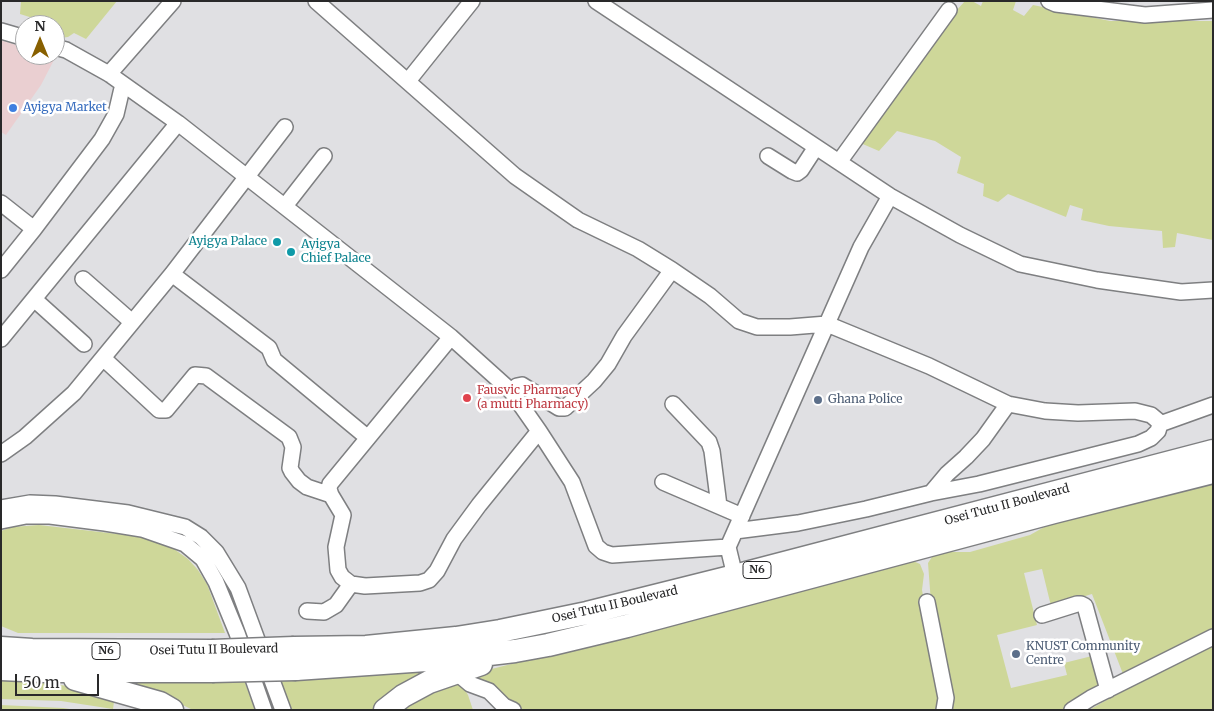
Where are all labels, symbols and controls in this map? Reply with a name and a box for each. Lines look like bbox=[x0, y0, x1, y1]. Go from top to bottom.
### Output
north arrow bbox=[15, 15, 65, 65]
text: N bbox=[34, 17, 46, 35]
place label: Ayigya Market bbox=[23, 101, 107, 115]
marker: Ayigya Market bbox=[7, 102, 19, 114]
place label: Ayigya Palace bbox=[188, 235, 267, 249]
marker: Ayigya Palace bbox=[271, 236, 283, 248]
place label: Ayigya Chief Palace bbox=[301, 238, 371, 266]
marker: Ayigya Chief Palace bbox=[285, 246, 297, 258]
place label: Fausvic Pharmacy (a mutti Pharmacy) bbox=[477, 384, 588, 412]
marker: Fausvic Pharmacy (a mutti Pharmacy) bbox=[461, 392, 473, 404]
place label: Ghana Police bbox=[828, 393, 902, 407]
marker: Ghana Police bbox=[812, 394, 824, 406]
street label: Osei Tutu II Boulevard bbox=[943, 481, 1071, 529]
road number: N6 bbox=[743, 562, 771, 578]
street label: Osei Tutu II Boulevard bbox=[551, 584, 679, 626]
place label: KNUST Community Centre bbox=[1026, 640, 1140, 668]
road number: N6 bbox=[92, 642, 120, 659]
street label: Osei Tutu II Boulevard bbox=[150, 642, 278, 658]
marker: KNUST Community Centre bbox=[1010, 648, 1022, 660]
scale bar bbox=[18, 664, 101, 696]
text: 50 m bbox=[23, 673, 60, 692]

